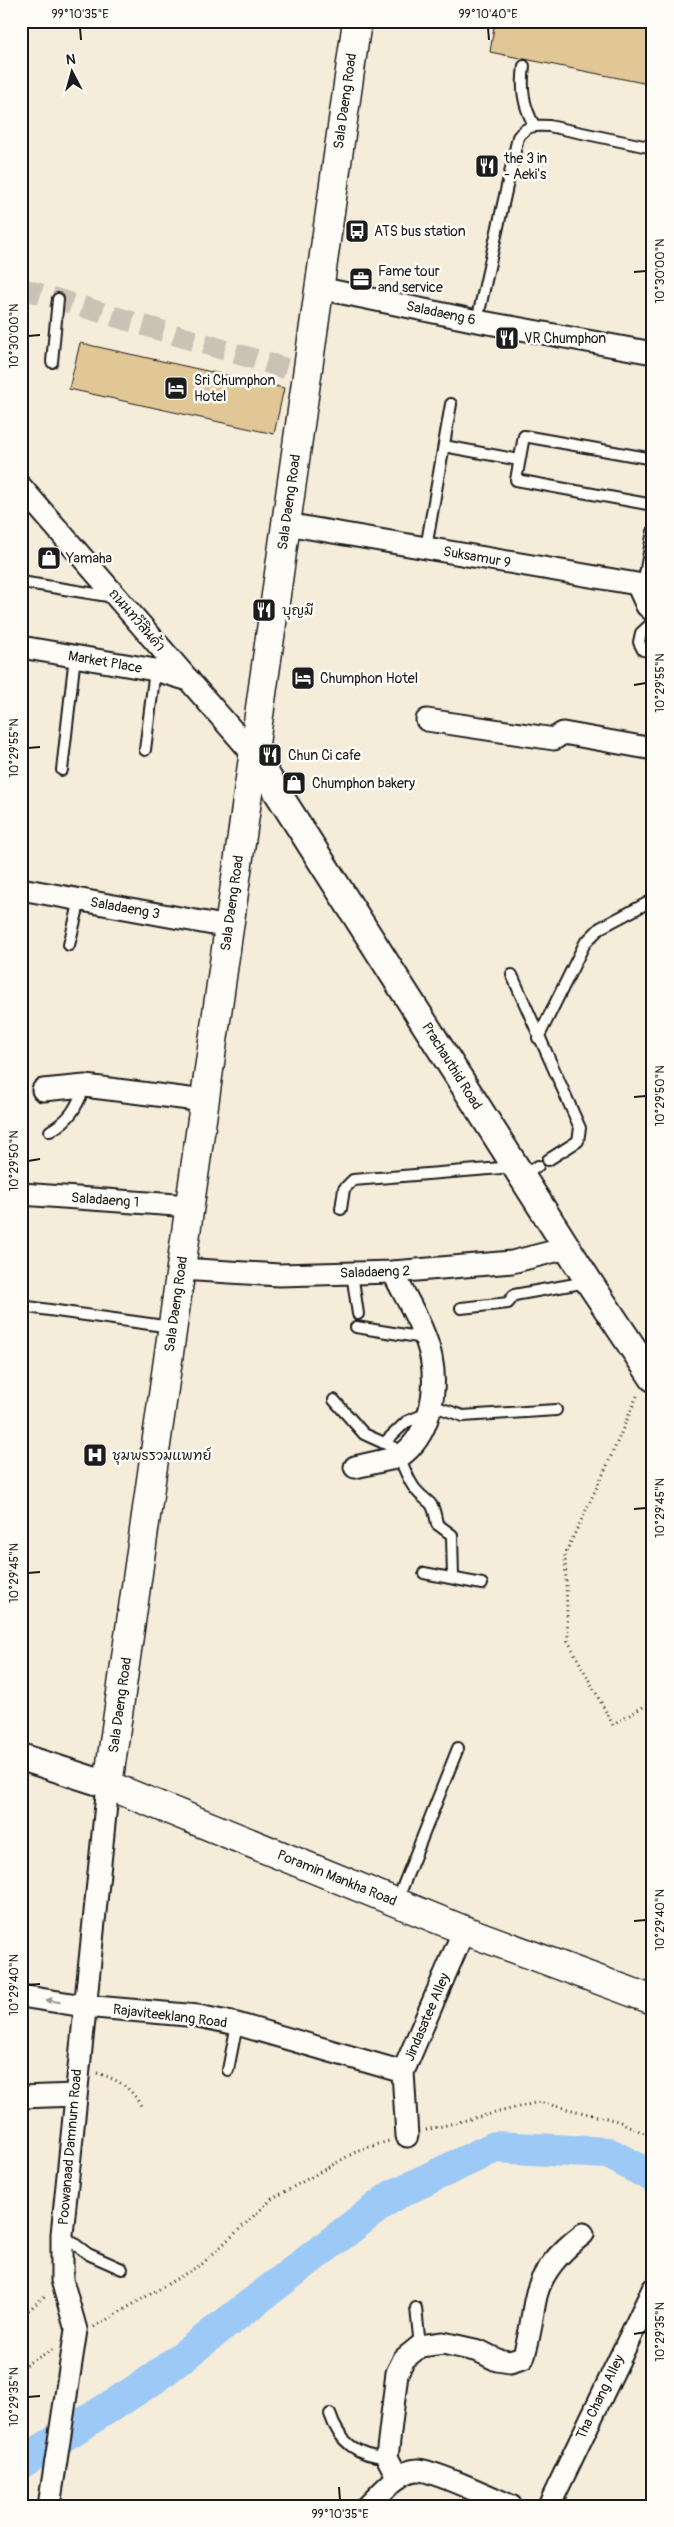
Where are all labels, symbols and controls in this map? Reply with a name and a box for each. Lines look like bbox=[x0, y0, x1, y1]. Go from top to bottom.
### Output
text: 99°10'35"E bbox=[51, 7, 109, 22]
text: 99°10'40"E bbox=[458, 7, 518, 22]
north arrow bbox=[48, 48, 98, 98]
text: N bbox=[65, 51, 76, 69]
street label: Sala Daeng Road bbox=[330, 52, 360, 150]
place label: the 3 in - Aeki's bbox=[503, 150, 547, 183]
restaurant icon: the 3 in - Aeki's bbox=[474, 153, 500, 179]
bus stop icon: ATS bus station bbox=[344, 218, 370, 244]
place label: ATS bus station bbox=[374, 223, 466, 240]
text: 10°30'00"N bbox=[653, 239, 668, 303]
place label: Fame tour and service bbox=[378, 263, 443, 296]
office icon: Fame tour and service bbox=[348, 266, 374, 292]
street label: Saladaeng 6 bbox=[405, 297, 477, 329]
text: 10°30'00"N bbox=[7, 304, 22, 368]
restaurant icon: VR Chumphon bbox=[494, 325, 520, 351]
place label: VR Chumphon bbox=[524, 330, 606, 347]
place label: Sri Chumphon Hotel bbox=[194, 372, 275, 405]
hotel icon: Sri Chumphon Hotel bbox=[163, 375, 189, 401]
street label: Sala Daeng Road bbox=[274, 453, 304, 551]
street label: Suksamur 9 bbox=[442, 543, 512, 571]
shop icon: Yamaha bbox=[36, 545, 62, 571]
place label: Yamaha bbox=[65, 550, 112, 567]
street label: ถนนทวีสินค้า bbox=[105, 585, 169, 655]
restaurant icon: บุญมี bbox=[251, 597, 277, 623]
place label: บุญมี bbox=[282, 602, 314, 620]
street label: Market Place bbox=[67, 647, 143, 677]
text: 10°29'55"N bbox=[653, 653, 668, 713]
hotel icon: Chumphon Hotel bbox=[290, 665, 316, 691]
place label: Chumphon Hotel bbox=[320, 670, 418, 687]
text: 10°29'55"N bbox=[7, 718, 22, 778]
restaurant icon: Chun Ci cafe bbox=[257, 742, 283, 768]
place label: Chun Ci cafe bbox=[288, 747, 361, 764]
shop icon: Chumphon bakery bbox=[281, 770, 307, 796]
place label: Chumphon bakery bbox=[312, 775, 415, 792]
street label: Sala Daeng Road bbox=[217, 854, 247, 952]
street label: Saladaeng 3 bbox=[89, 894, 161, 923]
street label: Prachauthid Road bbox=[418, 1019, 486, 1113]
text: 10°29'50"N bbox=[653, 1065, 668, 1127]
text: 10°29'50"N bbox=[7, 1130, 22, 1192]
street label: Saladaeng 1 bbox=[70, 1189, 140, 1211]
street label: Sala Daeng Road bbox=[161, 1255, 191, 1353]
street label: Saladaeng 2 bbox=[340, 1262, 411, 1282]
hospital icon: ชุมพรรวมแพทย์ bbox=[82, 1442, 108, 1468]
place label: ชุมพรรวมแพทย์ bbox=[112, 1446, 212, 1465]
text: 10°29'45"N bbox=[653, 1478, 668, 1538]
text: 10°29'45"N bbox=[7, 1543, 22, 1603]
street label: Sala Daeng Road bbox=[105, 1656, 135, 1754]
street label: Poramin Mankha Road bbox=[275, 1846, 399, 1910]
text: 10°29'40"N bbox=[653, 1889, 668, 1951]
text: 10°29'40"N bbox=[7, 1954, 22, 2016]
street label: Jindasatee Alley bbox=[401, 1970, 453, 2064]
one-way arrow bbox=[44, 1996, 60, 2004]
street label: Rajaviteeklang Road bbox=[112, 2001, 228, 2031]
street label: Poowanaad Damnurn Road bbox=[55, 2068, 85, 2226]
text: 10°29'35"N bbox=[653, 2302, 668, 2362]
street label: Tha Chang Alley bbox=[572, 2352, 628, 2442]
text: 10°29'35"N bbox=[7, 2367, 22, 2427]
text: 99°10'35"E bbox=[311, 2507, 369, 2522]

